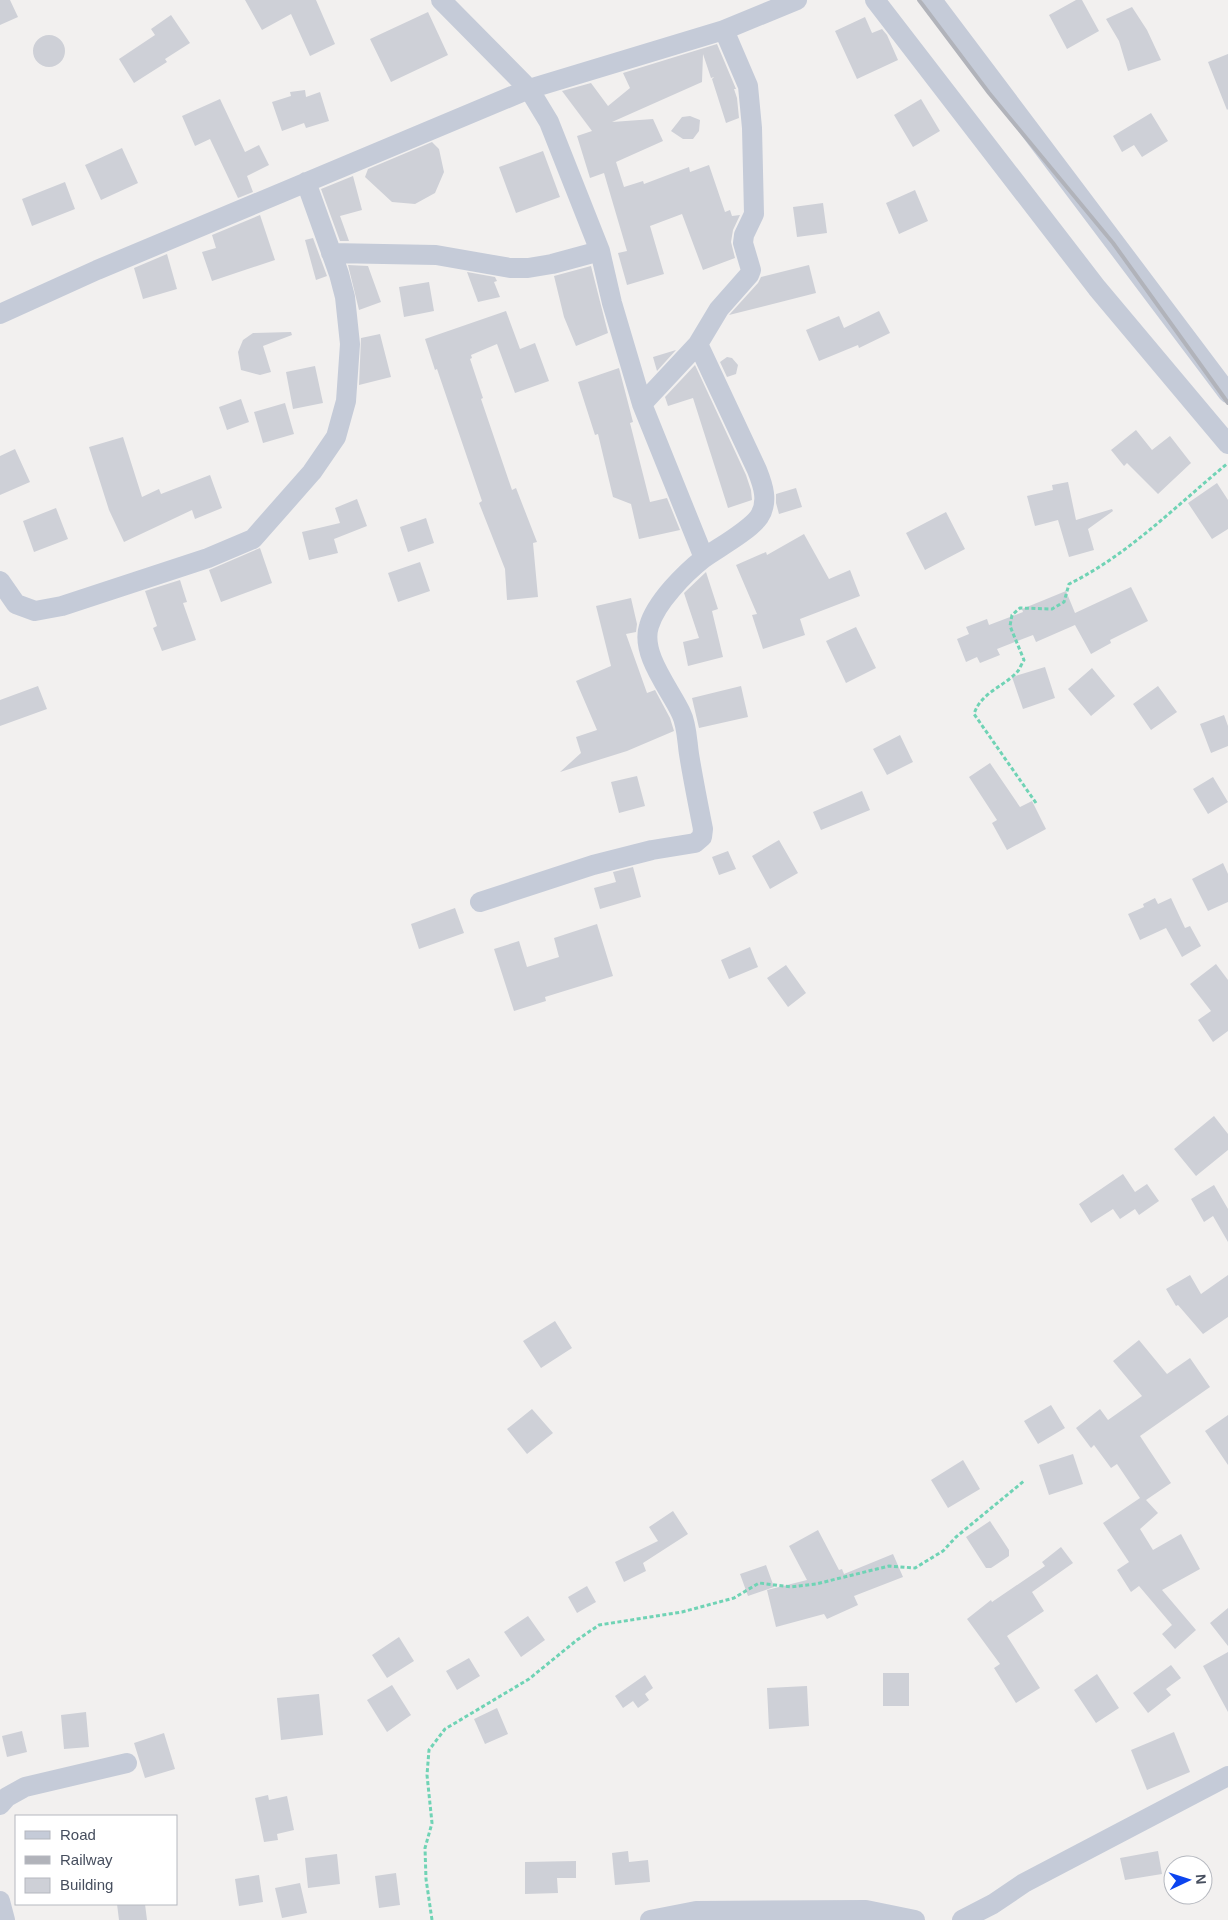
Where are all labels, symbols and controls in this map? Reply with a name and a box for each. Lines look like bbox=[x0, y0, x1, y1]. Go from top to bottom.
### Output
legend bbox=[15, 1815, 178, 1905]
text: Road bbox=[60, 1826, 96, 1843]
text: Railway bbox=[60, 1851, 113, 1868]
north arrow bbox=[1163, 1855, 1213, 1905]
text: N bbox=[1193, 1873, 1209, 1885]
text: Building bbox=[60, 1876, 113, 1893]

